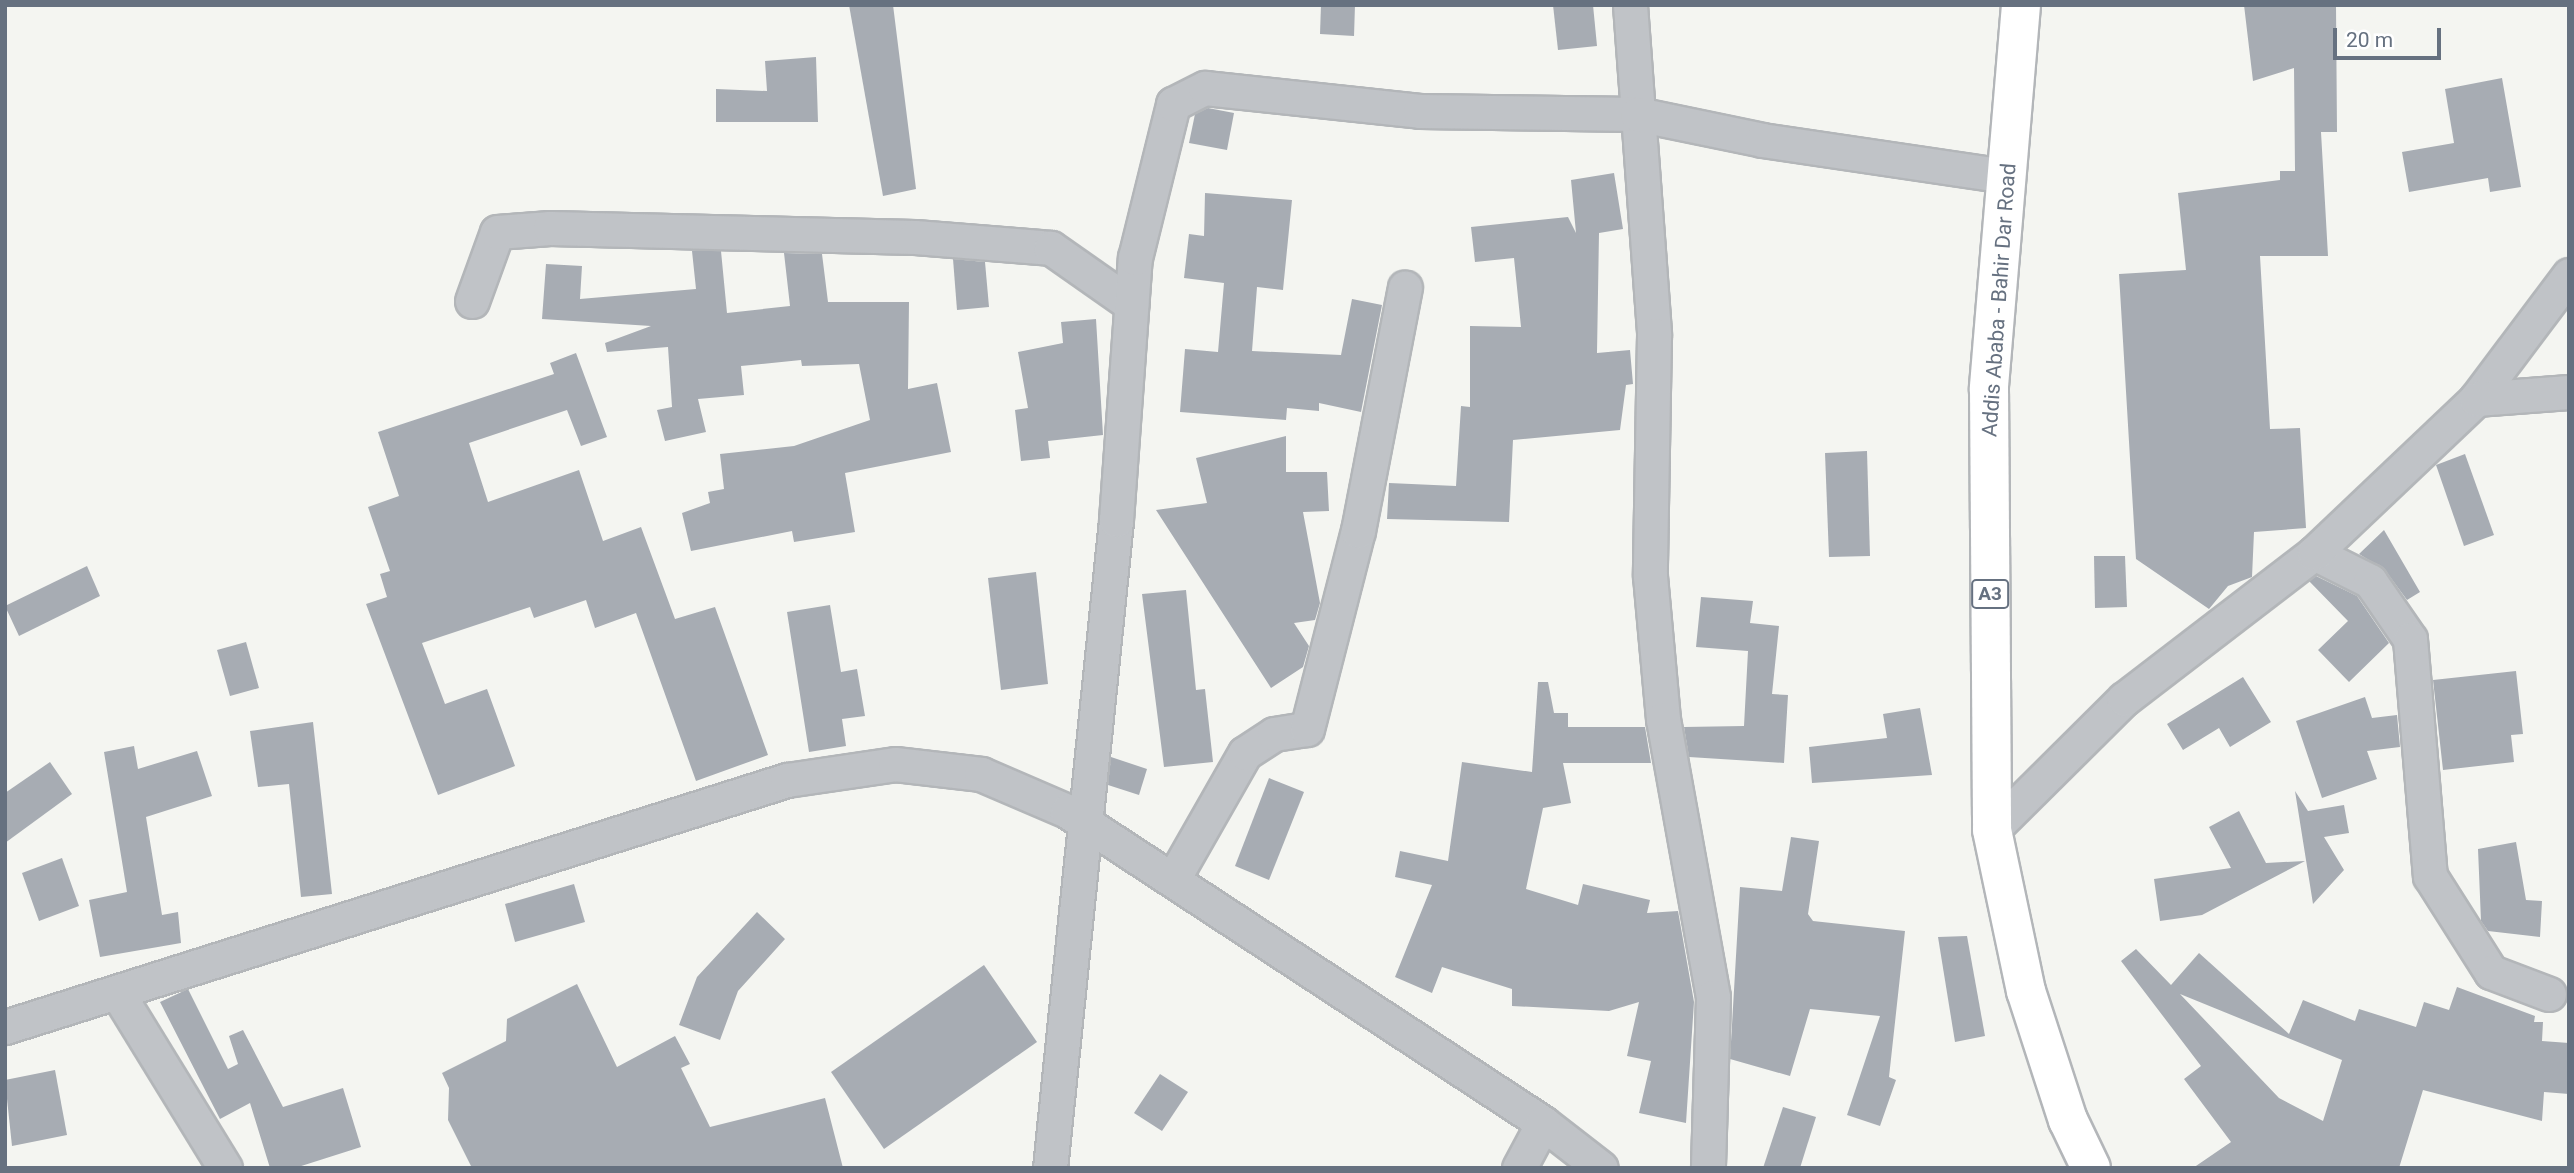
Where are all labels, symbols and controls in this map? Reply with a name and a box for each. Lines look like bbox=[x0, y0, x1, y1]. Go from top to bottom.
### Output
scale bar bbox=[2336, 14, 2444, 58]
text: 20 m bbox=[2346, 28, 2393, 52]
street label: Addis Ababa - Bahir Dar Road bbox=[1977, 162, 2021, 438]
road number: A3 bbox=[1971, 579, 2009, 610]

